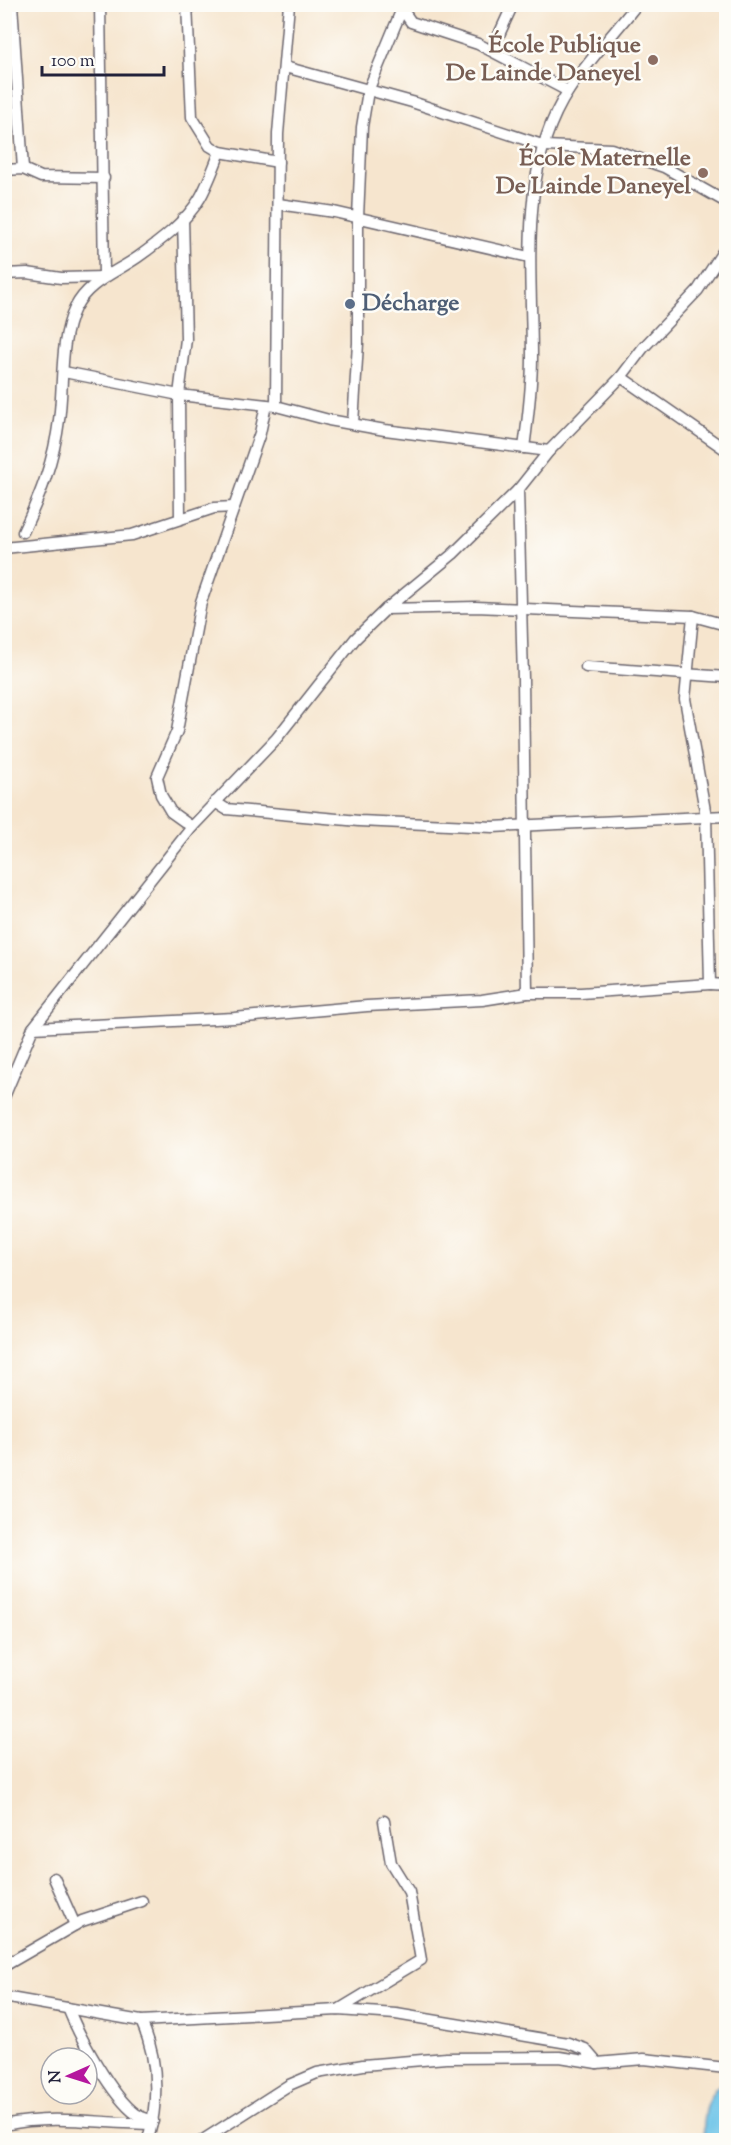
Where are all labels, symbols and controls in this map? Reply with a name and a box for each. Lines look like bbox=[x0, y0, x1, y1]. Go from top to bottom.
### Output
place label: École Publique De Lainde Daneyel bbox=[446, 29, 641, 91]
scale bar bbox=[42, 39, 164, 77]
text: 100 m bbox=[51, 49, 95, 75]
marker: École Publique De Lainde Daneyel bbox=[646, 53, 660, 67]
place label: École Maternelle De Lainde Daneyel bbox=[496, 142, 691, 204]
marker: École Maternelle De Lainde Daneyel bbox=[696, 166, 710, 180]
place label: Décharge bbox=[362, 287, 460, 321]
marker: Décharge bbox=[343, 297, 357, 311]
north arrow bbox=[39, 2046, 99, 2106]
text: N bbox=[45, 2069, 68, 2084]

